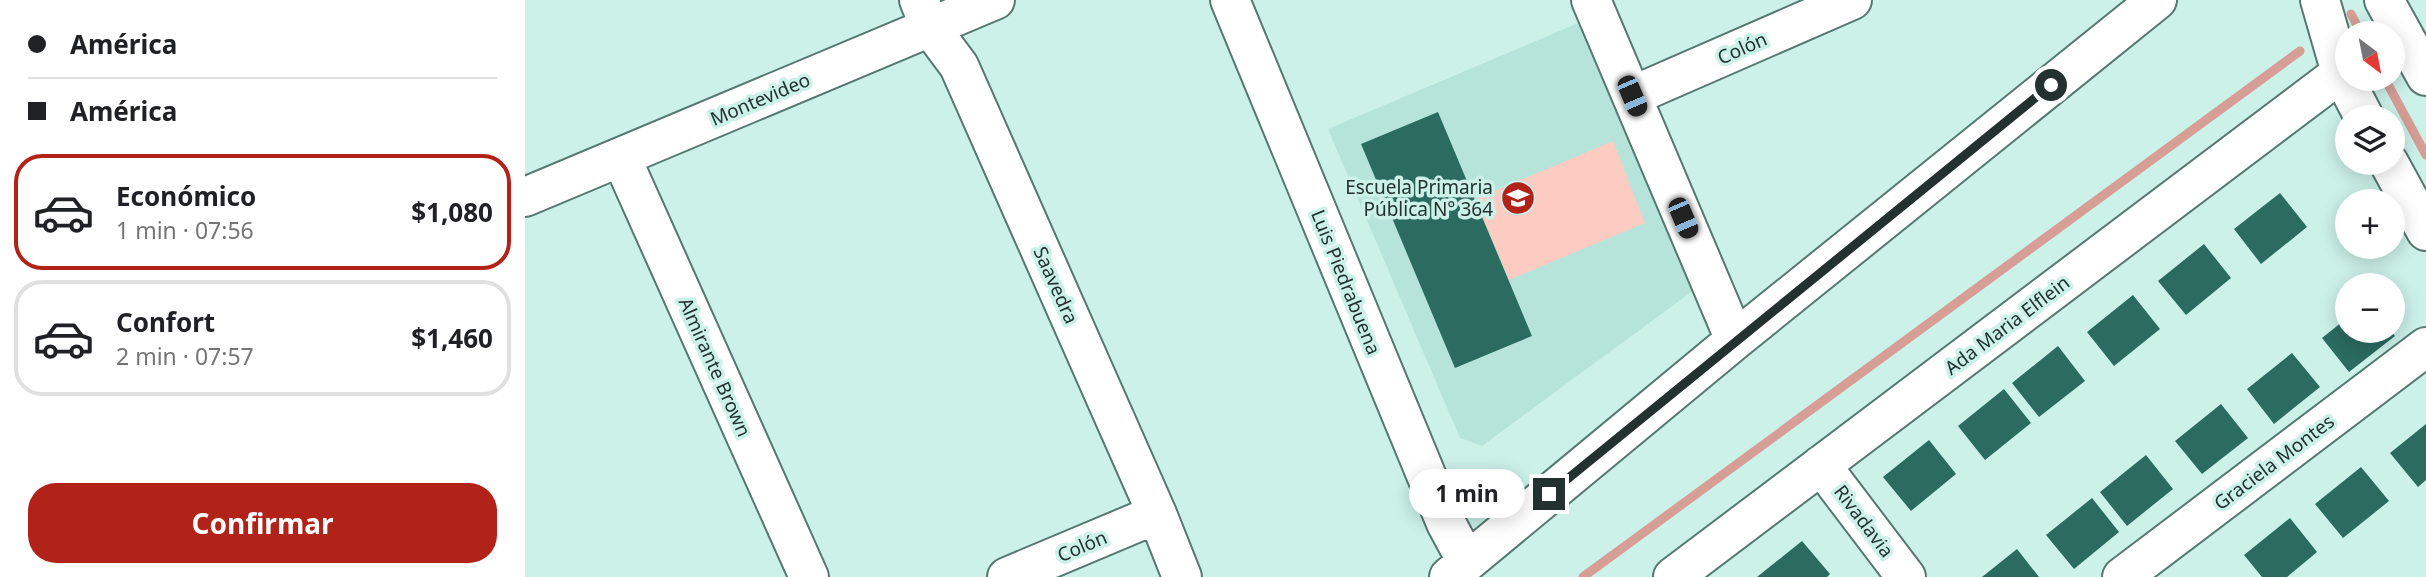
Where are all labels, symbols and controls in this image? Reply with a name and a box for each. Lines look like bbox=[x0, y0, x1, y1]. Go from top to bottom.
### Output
north arrow bbox=[2335, 21, 2405, 91]
map controls bbox=[2335, 21, 2405, 343]
text: América bbox=[70, 26, 177, 62]
street label: Colón bbox=[1713, 26, 1771, 70]
street label: Montevideo bbox=[706, 66, 814, 132]
route start bbox=[2035, 69, 2067, 101]
car bbox=[1615, 73, 1650, 119]
text: América bbox=[70, 93, 177, 129]
button: layers bbox=[2335, 105, 2405, 175]
place label: Escuela Primaria Pública N° 364 bbox=[1345, 174, 1493, 222]
text: Económico bbox=[116, 178, 256, 214]
school or university icon: Escuela Primaria Pública N° 364 bbox=[1499, 179, 1537, 217]
icon: car bbox=[32, 181, 95, 244]
button: + bbox=[2335, 189, 2405, 259]
text: $1,080 bbox=[411, 194, 493, 230]
car bbox=[1666, 195, 1701, 241]
street label: Luis Piedrabuena bbox=[1305, 206, 1387, 358]
text: 1 min · 07:56 bbox=[116, 214, 254, 246]
street label: Saavedra bbox=[1027, 242, 1085, 328]
street label: Ada Maria Elflein bbox=[1939, 270, 2075, 380]
button: − bbox=[2335, 273, 2405, 343]
street label: Almirante Brown bbox=[673, 293, 757, 441]
text: Confort bbox=[116, 304, 215, 340]
icon: car bbox=[32, 307, 95, 370]
text: $1,460 bbox=[411, 320, 493, 356]
text: 2 min · 07:57 bbox=[116, 340, 254, 372]
street label: Graciela Montes bbox=[2209, 408, 2339, 516]
callout: 1 min bbox=[1409, 470, 1525, 518]
text: 1 min bbox=[1435, 477, 1499, 509]
route end bbox=[1533, 478, 1565, 510]
street label: Rivadavia bbox=[1828, 479, 1900, 563]
button: Confirmar bbox=[28, 483, 497, 563]
street label: Colón bbox=[1053, 524, 1111, 568]

